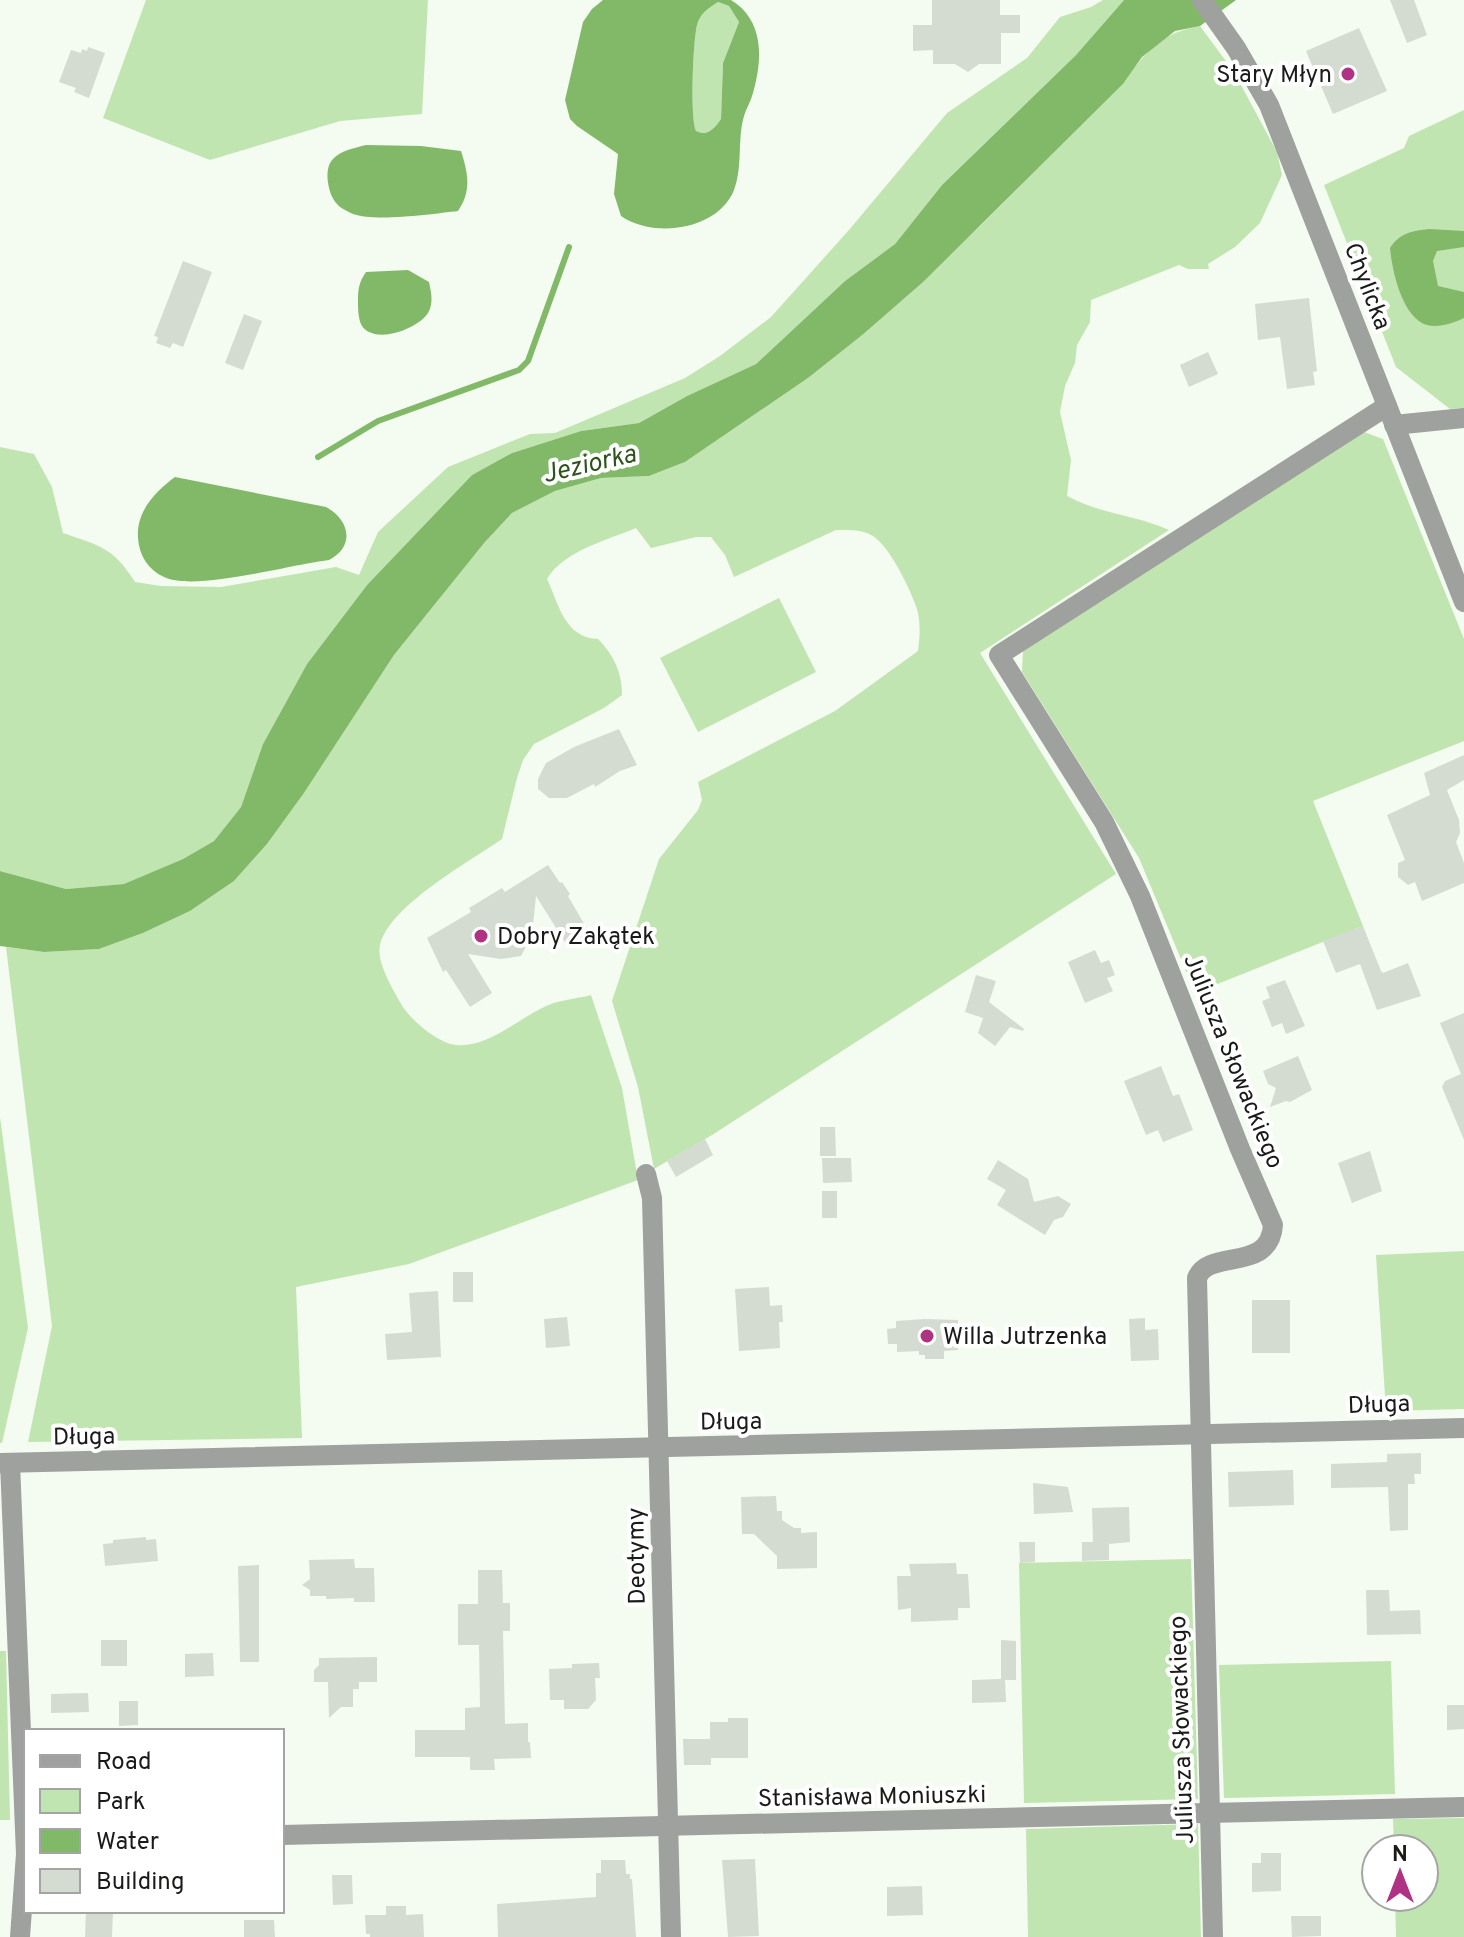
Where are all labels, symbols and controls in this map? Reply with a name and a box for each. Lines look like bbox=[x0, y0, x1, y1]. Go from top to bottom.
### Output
place label: Stary Młyn bbox=[1216, 61, 1332, 91]
marker: Stary Młyn bbox=[1339, 65, 1357, 83]
street label: Chylicka bbox=[1336, 239, 1396, 334]
water label: Jeziorka bbox=[540, 439, 640, 492]
place label: Dobry Zakątek bbox=[497, 923, 655, 953]
marker: Dobry Zakątek bbox=[472, 927, 490, 945]
street label: Juliusza Słowackiego bbox=[1175, 950, 1289, 1173]
place label: Willa Jutrzenka bbox=[943, 1323, 1107, 1353]
marker: Willa Jutrzenka bbox=[918, 1327, 936, 1345]
street label: Długa bbox=[1347, 1390, 1411, 1422]
street label: Długa bbox=[700, 1407, 762, 1439]
street label: Długa bbox=[53, 1422, 115, 1454]
street label: Deotymy bbox=[622, 1507, 654, 1605]
street label: Juliusza Słowackiego bbox=[1164, 1615, 1202, 1845]
legend bbox=[24, 1729, 284, 1913]
text: Road bbox=[96, 1748, 152, 1778]
street label: Stanisława Moniuszki bbox=[758, 1781, 986, 1815]
text: Park bbox=[96, 1788, 146, 1818]
text: Water bbox=[96, 1828, 159, 1858]
north arrow bbox=[1360, 1833, 1440, 1913]
text: N bbox=[1392, 1842, 1408, 1869]
text: Building bbox=[96, 1868, 185, 1898]

